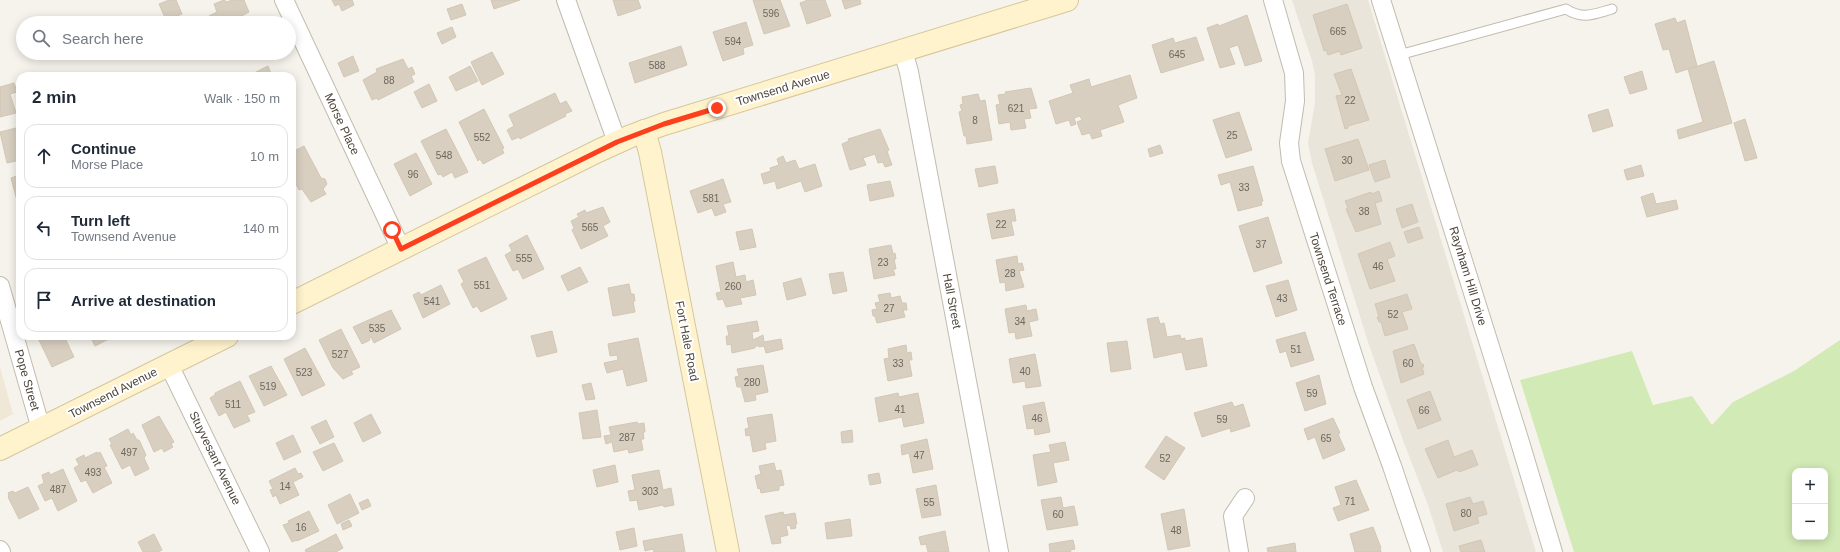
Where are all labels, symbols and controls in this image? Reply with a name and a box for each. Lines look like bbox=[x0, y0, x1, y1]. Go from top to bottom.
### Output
house number: 596 bbox=[763, 8, 780, 19]
search box bbox=[16, 16, 296, 60]
house number: 665 bbox=[1330, 26, 1347, 37]
icon: search bbox=[30, 27, 52, 49]
text: Search here bbox=[62, 30, 144, 47]
house number: 594 bbox=[725, 36, 742, 47]
house number: 645 bbox=[1169, 49, 1186, 60]
house number: 588 bbox=[649, 60, 666, 71]
street label: Townsend Avenue bbox=[734, 67, 832, 109]
house number: 88 bbox=[383, 75, 395, 86]
text: 2 min bbox=[32, 88, 76, 107]
text: Walk · 150 m bbox=[204, 91, 280, 106]
street label: Morse Place bbox=[322, 91, 363, 157]
house number: 22 bbox=[1344, 95, 1356, 106]
route end bbox=[708, 99, 726, 117]
house number: 621 bbox=[1008, 103, 1025, 114]
house number: 8 bbox=[972, 115, 978, 126]
house number: 25 bbox=[1226, 130, 1238, 141]
house number: 552 bbox=[474, 132, 491, 143]
text: Continue bbox=[71, 140, 136, 157]
icon: ahead bbox=[33, 145, 55, 167]
text: 10 m bbox=[250, 149, 279, 164]
house number: 548 bbox=[436, 150, 453, 161]
house number: 30 bbox=[1341, 155, 1353, 166]
text: Morse Place bbox=[71, 157, 143, 172]
house number: 96 bbox=[407, 169, 419, 180]
house number: 33 bbox=[1238, 182, 1250, 193]
house number: 581 bbox=[703, 193, 720, 204]
house number: 38 bbox=[1358, 206, 1370, 217]
text: Turn left bbox=[71, 212, 130, 229]
icon: left bbox=[33, 217, 55, 239]
house number: 22 bbox=[995, 219, 1007, 230]
text: 140 m bbox=[243, 221, 279, 236]
route start bbox=[383, 221, 401, 239]
house number: 565 bbox=[582, 222, 599, 233]
street label: Raynham Hill Drive bbox=[1446, 225, 1490, 327]
text: Townsend Avenue bbox=[71, 229, 176, 244]
street label: Townsend Terrace bbox=[1306, 231, 1350, 328]
house number: 37 bbox=[1255, 239, 1267, 250]
house number: 555 bbox=[516, 253, 533, 264]
house number: 23 bbox=[877, 257, 889, 268]
house number: 46 bbox=[1372, 261, 1384, 272]
house number: 28 bbox=[1004, 268, 1016, 279]
street label: Hall Street bbox=[940, 272, 964, 330]
house number: 551 bbox=[474, 280, 491, 291]
house number: 260 bbox=[725, 281, 742, 292]
icon: arrive bbox=[33, 289, 55, 311]
text: Arrive at destination bbox=[71, 292, 216, 309]
house number: 43 bbox=[1276, 293, 1288, 304]
house number: 541 bbox=[424, 296, 441, 307]
street label: Fort Hale Road bbox=[672, 300, 702, 382]
house number: 27 bbox=[883, 303, 895, 314]
house number: 52 bbox=[1387, 309, 1399, 320]
house number: 34 bbox=[1014, 316, 1026, 327]
house number: 535 bbox=[369, 323, 386, 334]
house number: 51 bbox=[1290, 344, 1302, 355]
street label: Pope Street bbox=[12, 348, 43, 413]
house number: 527 bbox=[332, 349, 349, 360]
house number: 33 bbox=[892, 358, 904, 369]
house number: 60 bbox=[1402, 358, 1414, 369]
street label: Townsend Avenue bbox=[67, 365, 160, 421]
house number: 40 bbox=[1019, 366, 1031, 377]
house number: 523 bbox=[296, 367, 313, 378]
house number: 280 bbox=[744, 377, 761, 388]
house number: 519 bbox=[260, 381, 277, 392]
house number: 59 bbox=[1306, 388, 1318, 399]
house number: 511 bbox=[225, 399, 241, 410]
house number: 41 bbox=[894, 404, 906, 415]
house number: 66 bbox=[1418, 405, 1430, 416]
street label: Stuyvesant Avenue bbox=[186, 409, 244, 507]
house number: 46 bbox=[1031, 413, 1043, 424]
house number: 59 bbox=[1216, 414, 1228, 425]
house number: 287 bbox=[619, 432, 636, 443]
house number: 65 bbox=[1320, 433, 1332, 444]
house number: 497 bbox=[121, 447, 138, 458]
house number: 47 bbox=[913, 450, 925, 461]
house number: 52 bbox=[1159, 453, 1171, 464]
house number: 493 bbox=[85, 467, 102, 478]
map controls bbox=[1792, 468, 1828, 540]
button: + bbox=[1792, 468, 1828, 504]
house number: 14 bbox=[279, 481, 291, 492]
house number: 487 bbox=[50, 484, 67, 495]
house number: 303 bbox=[642, 486, 659, 497]
house number: 71 bbox=[1344, 496, 1356, 507]
house number: 55 bbox=[923, 497, 935, 508]
button: − bbox=[1792, 504, 1828, 540]
house number: 80 bbox=[1460, 508, 1472, 519]
house number: 60 bbox=[1052, 509, 1064, 520]
house number: 16 bbox=[295, 522, 307, 533]
house number: 48 bbox=[1170, 525, 1182, 536]

